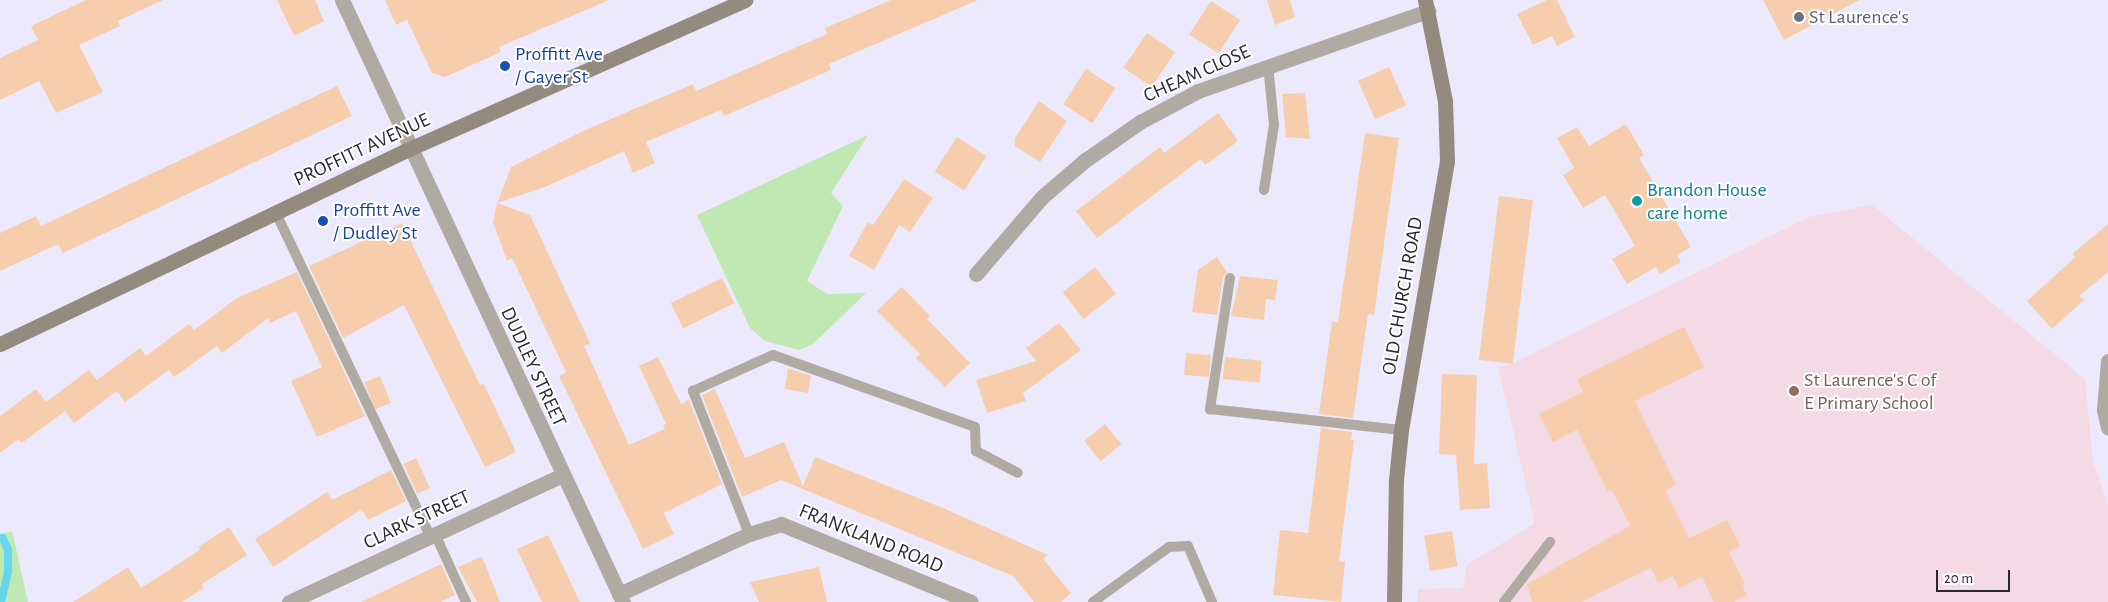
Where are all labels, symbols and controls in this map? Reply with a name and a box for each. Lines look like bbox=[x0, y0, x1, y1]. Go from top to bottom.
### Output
place label: St Laurence's bbox=[1809, 5, 1909, 29]
marker: St Laurence's bbox=[1793, 11, 1805, 23]
street label: CHEAM CLOSE bbox=[1140, 40, 1254, 108]
place label: Proffitt Ave / Gayer St bbox=[515, 42, 603, 89]
marker: Proffitt Ave / Gayer St bbox=[499, 60, 511, 72]
street label: PROFFITT AVENUE bbox=[290, 108, 434, 192]
place label: Brandon House care home bbox=[1647, 178, 1767, 225]
marker: Brandon House care home bbox=[1631, 195, 1643, 207]
place label: Proffitt Ave / Dudley St bbox=[333, 198, 421, 245]
marker: Proffitt Ave / Dudley St bbox=[317, 215, 329, 227]
street label: OLD CHURCH ROAD bbox=[1377, 215, 1429, 377]
street label: DUDLEY STREET bbox=[495, 303, 571, 431]
place label: St Laurence's C of E Primary School bbox=[1804, 368, 1936, 415]
marker: St Laurence's C of E Primary School bbox=[1788, 385, 1800, 397]
street label: CLARK STREET bbox=[360, 485, 474, 555]
street label: FRANKLAND ROAD bbox=[795, 499, 947, 579]
scale bar bbox=[1938, 560, 2012, 592]
text: 20 m bbox=[1944, 571, 1973, 586]

